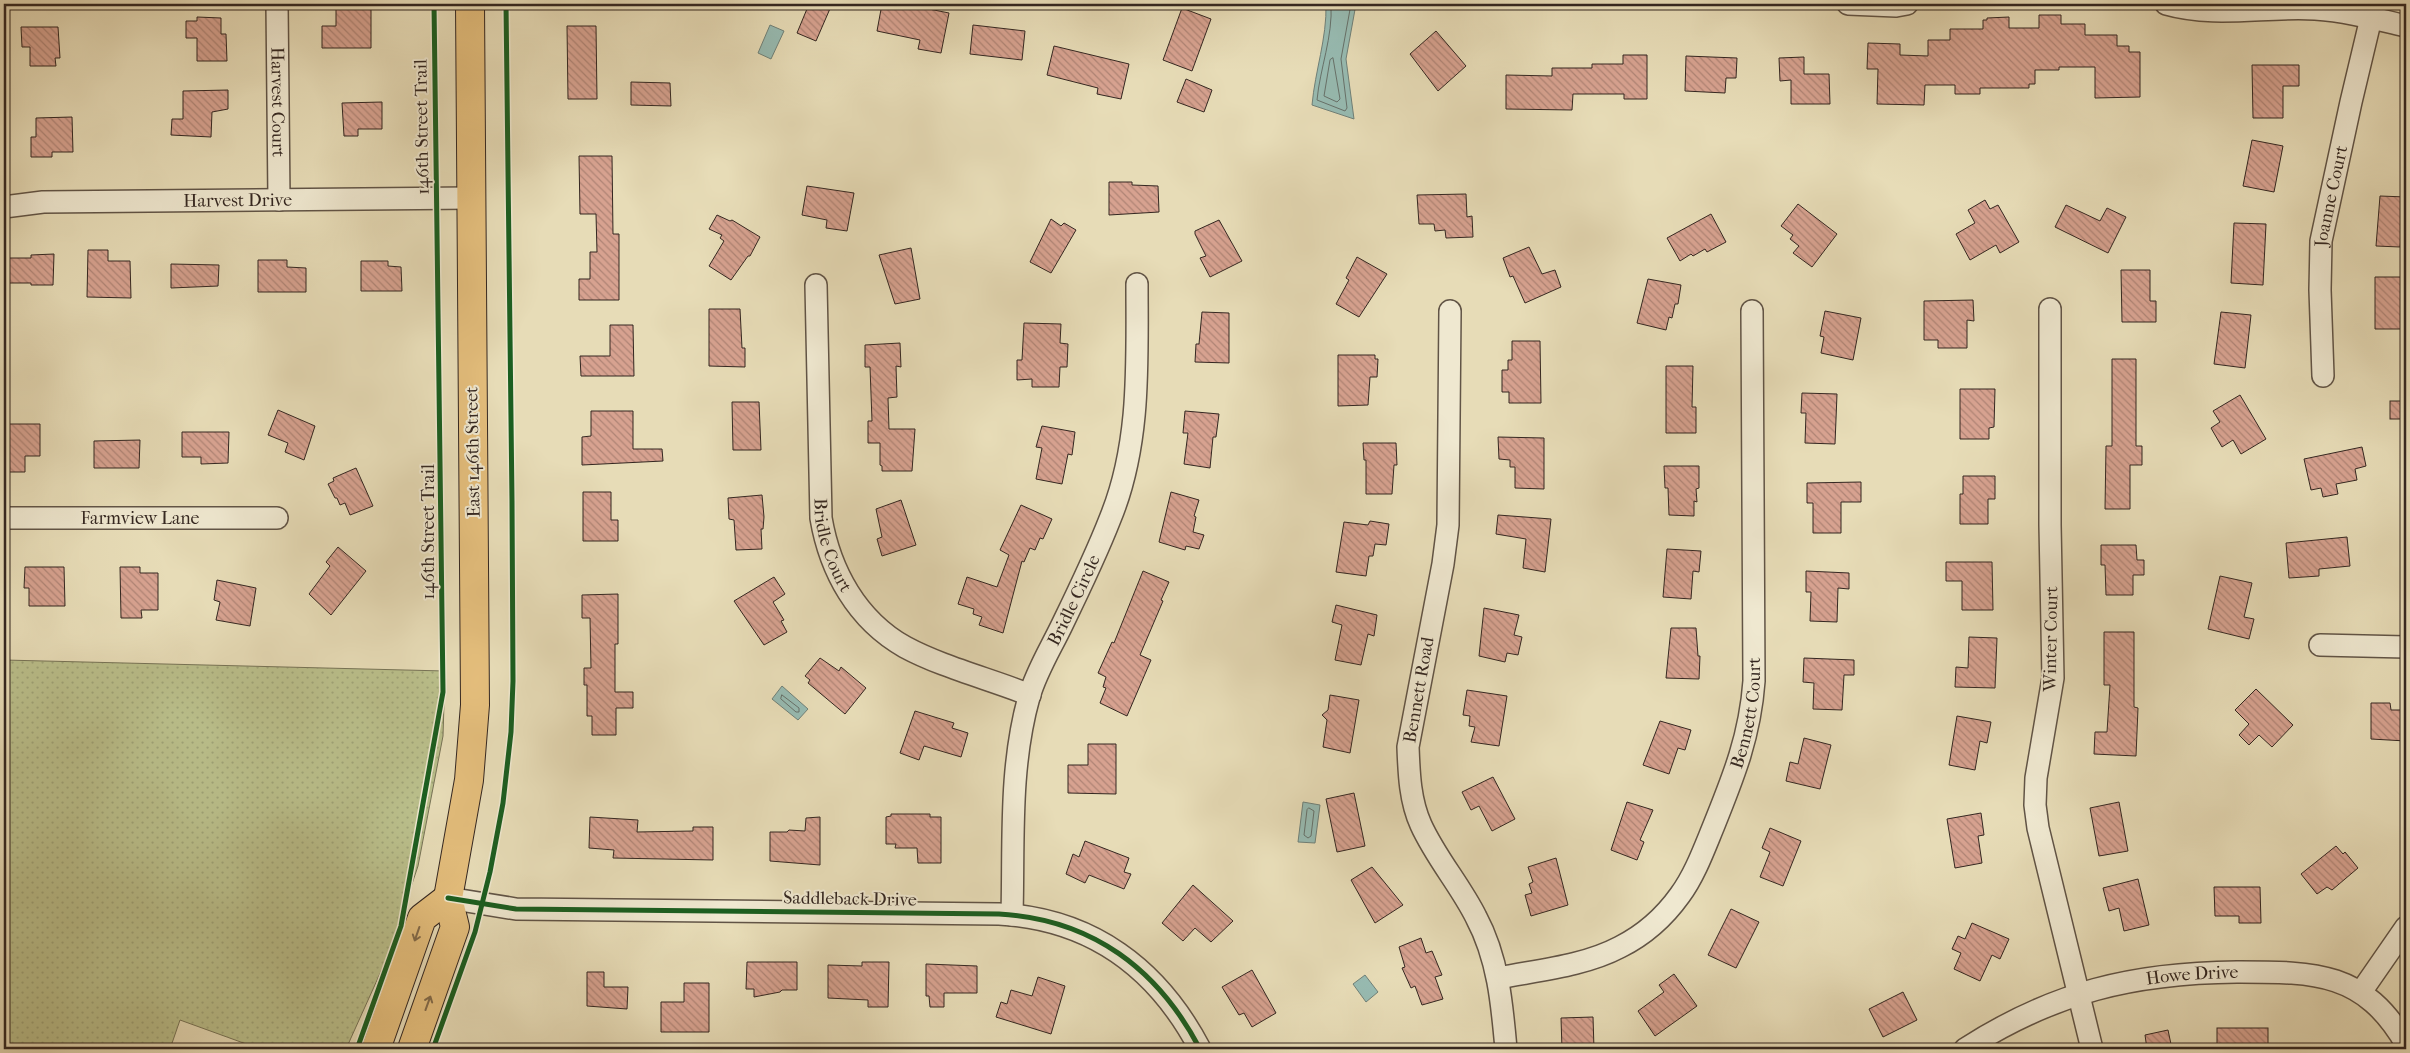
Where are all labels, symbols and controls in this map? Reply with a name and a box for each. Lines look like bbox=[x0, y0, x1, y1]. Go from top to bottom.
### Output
street label: Harvest Court bbox=[267, 47, 289, 158]
street label: 146th Street Trail bbox=[410, 59, 434, 195]
street label: Joanne Court bbox=[2310, 143, 2352, 249]
street label: Harvest Drive bbox=[183, 189, 292, 211]
street label: East 146th Street bbox=[461, 386, 485, 518]
street label: 146th Street Trail bbox=[418, 464, 439, 600]
street label: Bridle Court bbox=[810, 498, 857, 596]
street label: Farmview Lane bbox=[81, 508, 200, 529]
street label: Bridle Circle bbox=[1043, 551, 1104, 649]
street label: Winter Court bbox=[2040, 586, 2062, 693]
street label: Bennett Road bbox=[1399, 635, 1439, 745]
street label: Bennett Court bbox=[1726, 657, 1765, 771]
street label: Saddleback Drive bbox=[783, 887, 917, 911]
one-way arrow bbox=[412, 925, 421, 941]
street label: Howe Drive bbox=[2145, 961, 2239, 989]
one-way arrow bbox=[424, 996, 433, 1012]

